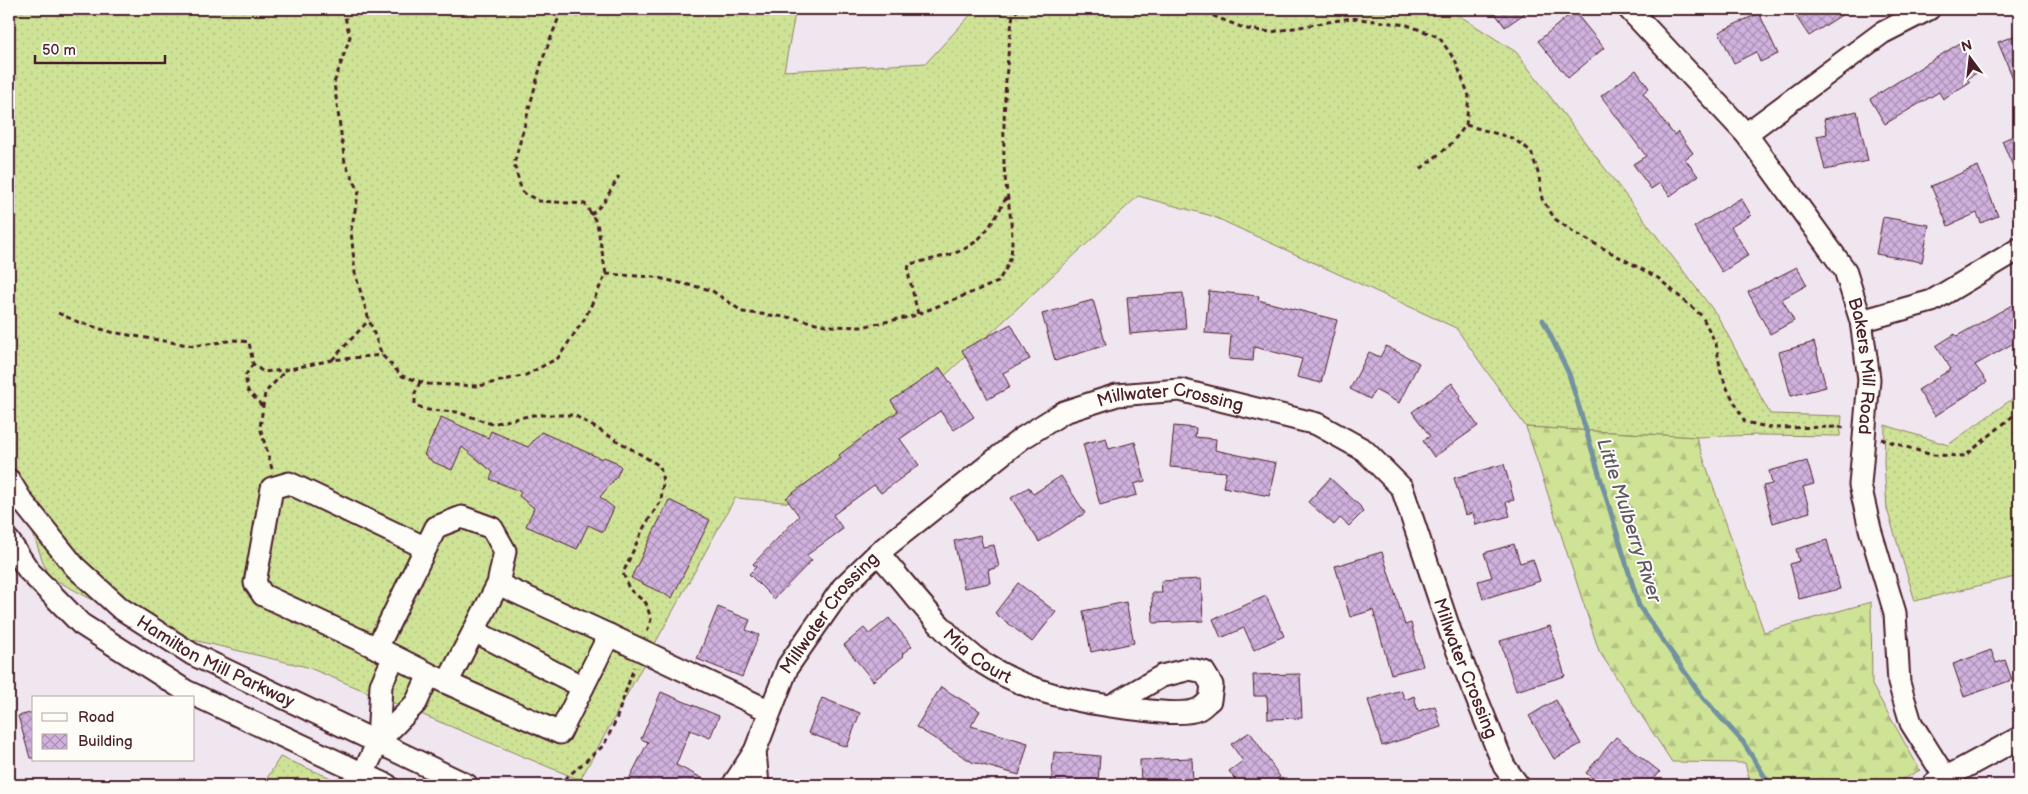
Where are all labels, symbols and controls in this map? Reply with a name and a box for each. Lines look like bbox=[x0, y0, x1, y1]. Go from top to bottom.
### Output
scale bar bbox=[35, 32, 165, 64]
north arrow bbox=[1946, 32, 1996, 82]
text: N bbox=[1959, 36, 1974, 55]
text: 50 m bbox=[42, 41, 76, 60]
street label: Bakers Mill Road bbox=[1843, 295, 1879, 435]
street label: Millwater Crossing bbox=[1094, 380, 1246, 416]
water label: Little Mulberry River bbox=[1591, 436, 1666, 606]
street label: Millwater Crossing bbox=[776, 548, 883, 678]
street label: Millwater Crossing bbox=[1429, 595, 1502, 742]
street label: Hamilton Mill Parkway bbox=[132, 611, 298, 713]
street label: Mia Court bbox=[938, 624, 1015, 688]
legend bbox=[32, 696, 195, 762]
text: Road bbox=[78, 708, 114, 727]
text: Building bbox=[78, 732, 133, 751]

